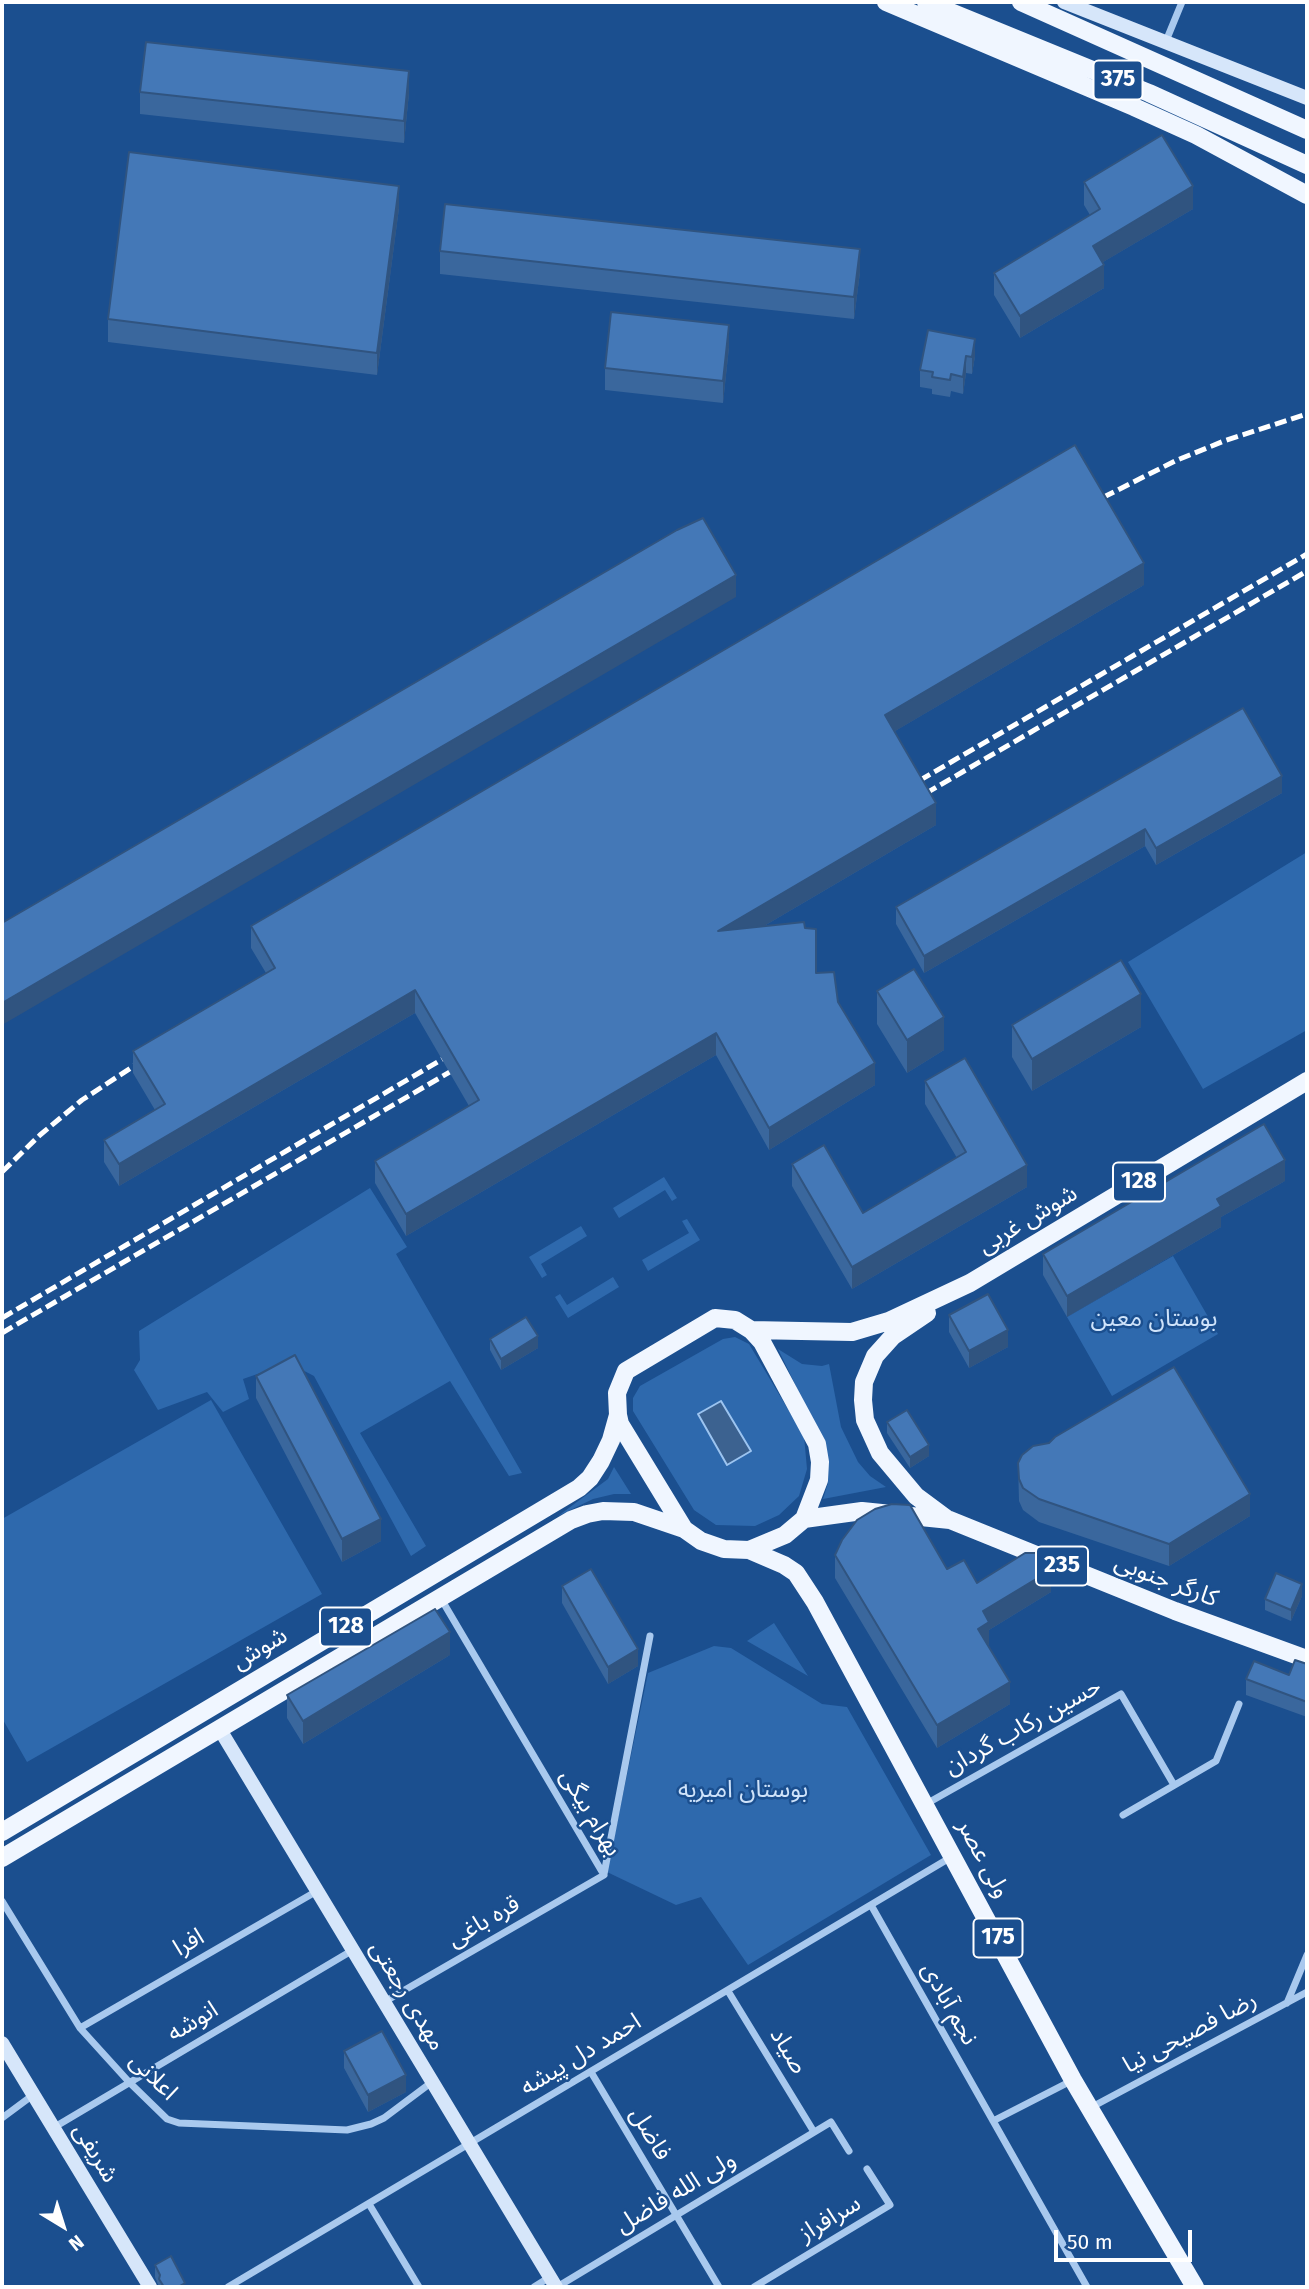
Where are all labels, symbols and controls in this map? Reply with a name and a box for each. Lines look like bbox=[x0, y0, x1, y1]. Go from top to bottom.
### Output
road number: 375 bbox=[1094, 60, 1142, 100]
road number: 128 bbox=[1113, 1162, 1165, 1202]
street label: شوش غربی bbox=[973, 1179, 1083, 1261]
park label: بوستان معین bbox=[1091, 1305, 1217, 1333]
road number: 235 bbox=[1036, 1546, 1088, 1586]
street label: کارگر جنوبی bbox=[1110, 1548, 1222, 1614]
road number: 128 bbox=[320, 1608, 372, 1646]
street label: شوش bbox=[227, 1621, 293, 1677]
street label: حسین رکاب‌ گردان bbox=[940, 1672, 1106, 1782]
street label: بهرام بیگی bbox=[553, 1764, 627, 1862]
park label: بوستان امیریه bbox=[678, 1776, 808, 1804]
street label: ولی عصر bbox=[950, 1815, 1016, 1903]
street label: قره باغی bbox=[443, 1890, 525, 1954]
road number: 175 bbox=[974, 1918, 1023, 1957]
street label: افرا bbox=[168, 1923, 210, 1963]
street label: مهدی رجعتی bbox=[363, 1936, 451, 2056]
street label: نجم آبادی bbox=[915, 1958, 983, 2050]
street label: رضا فصیحی نیا bbox=[1118, 1986, 1262, 2080]
street label: انوشه bbox=[162, 1996, 224, 2048]
street label: احمد دل پیشه bbox=[515, 2008, 647, 2102]
street label: صیاد bbox=[763, 2023, 813, 2079]
street label: اعلانی bbox=[123, 2047, 183, 2107]
street label: فاضل bbox=[623, 2102, 677, 2166]
street label: شریفی bbox=[66, 2118, 124, 2188]
street label: ولی الله فاضل bbox=[611, 2146, 741, 2240]
street label: سرافراز bbox=[794, 2189, 866, 2249]
north arrow bbox=[28, 2191, 98, 2261]
scale bar bbox=[1057, 2216, 1195, 2260]
text: 50 m bbox=[1067, 2229, 1113, 2255]
text: N bbox=[64, 2230, 88, 2256]

